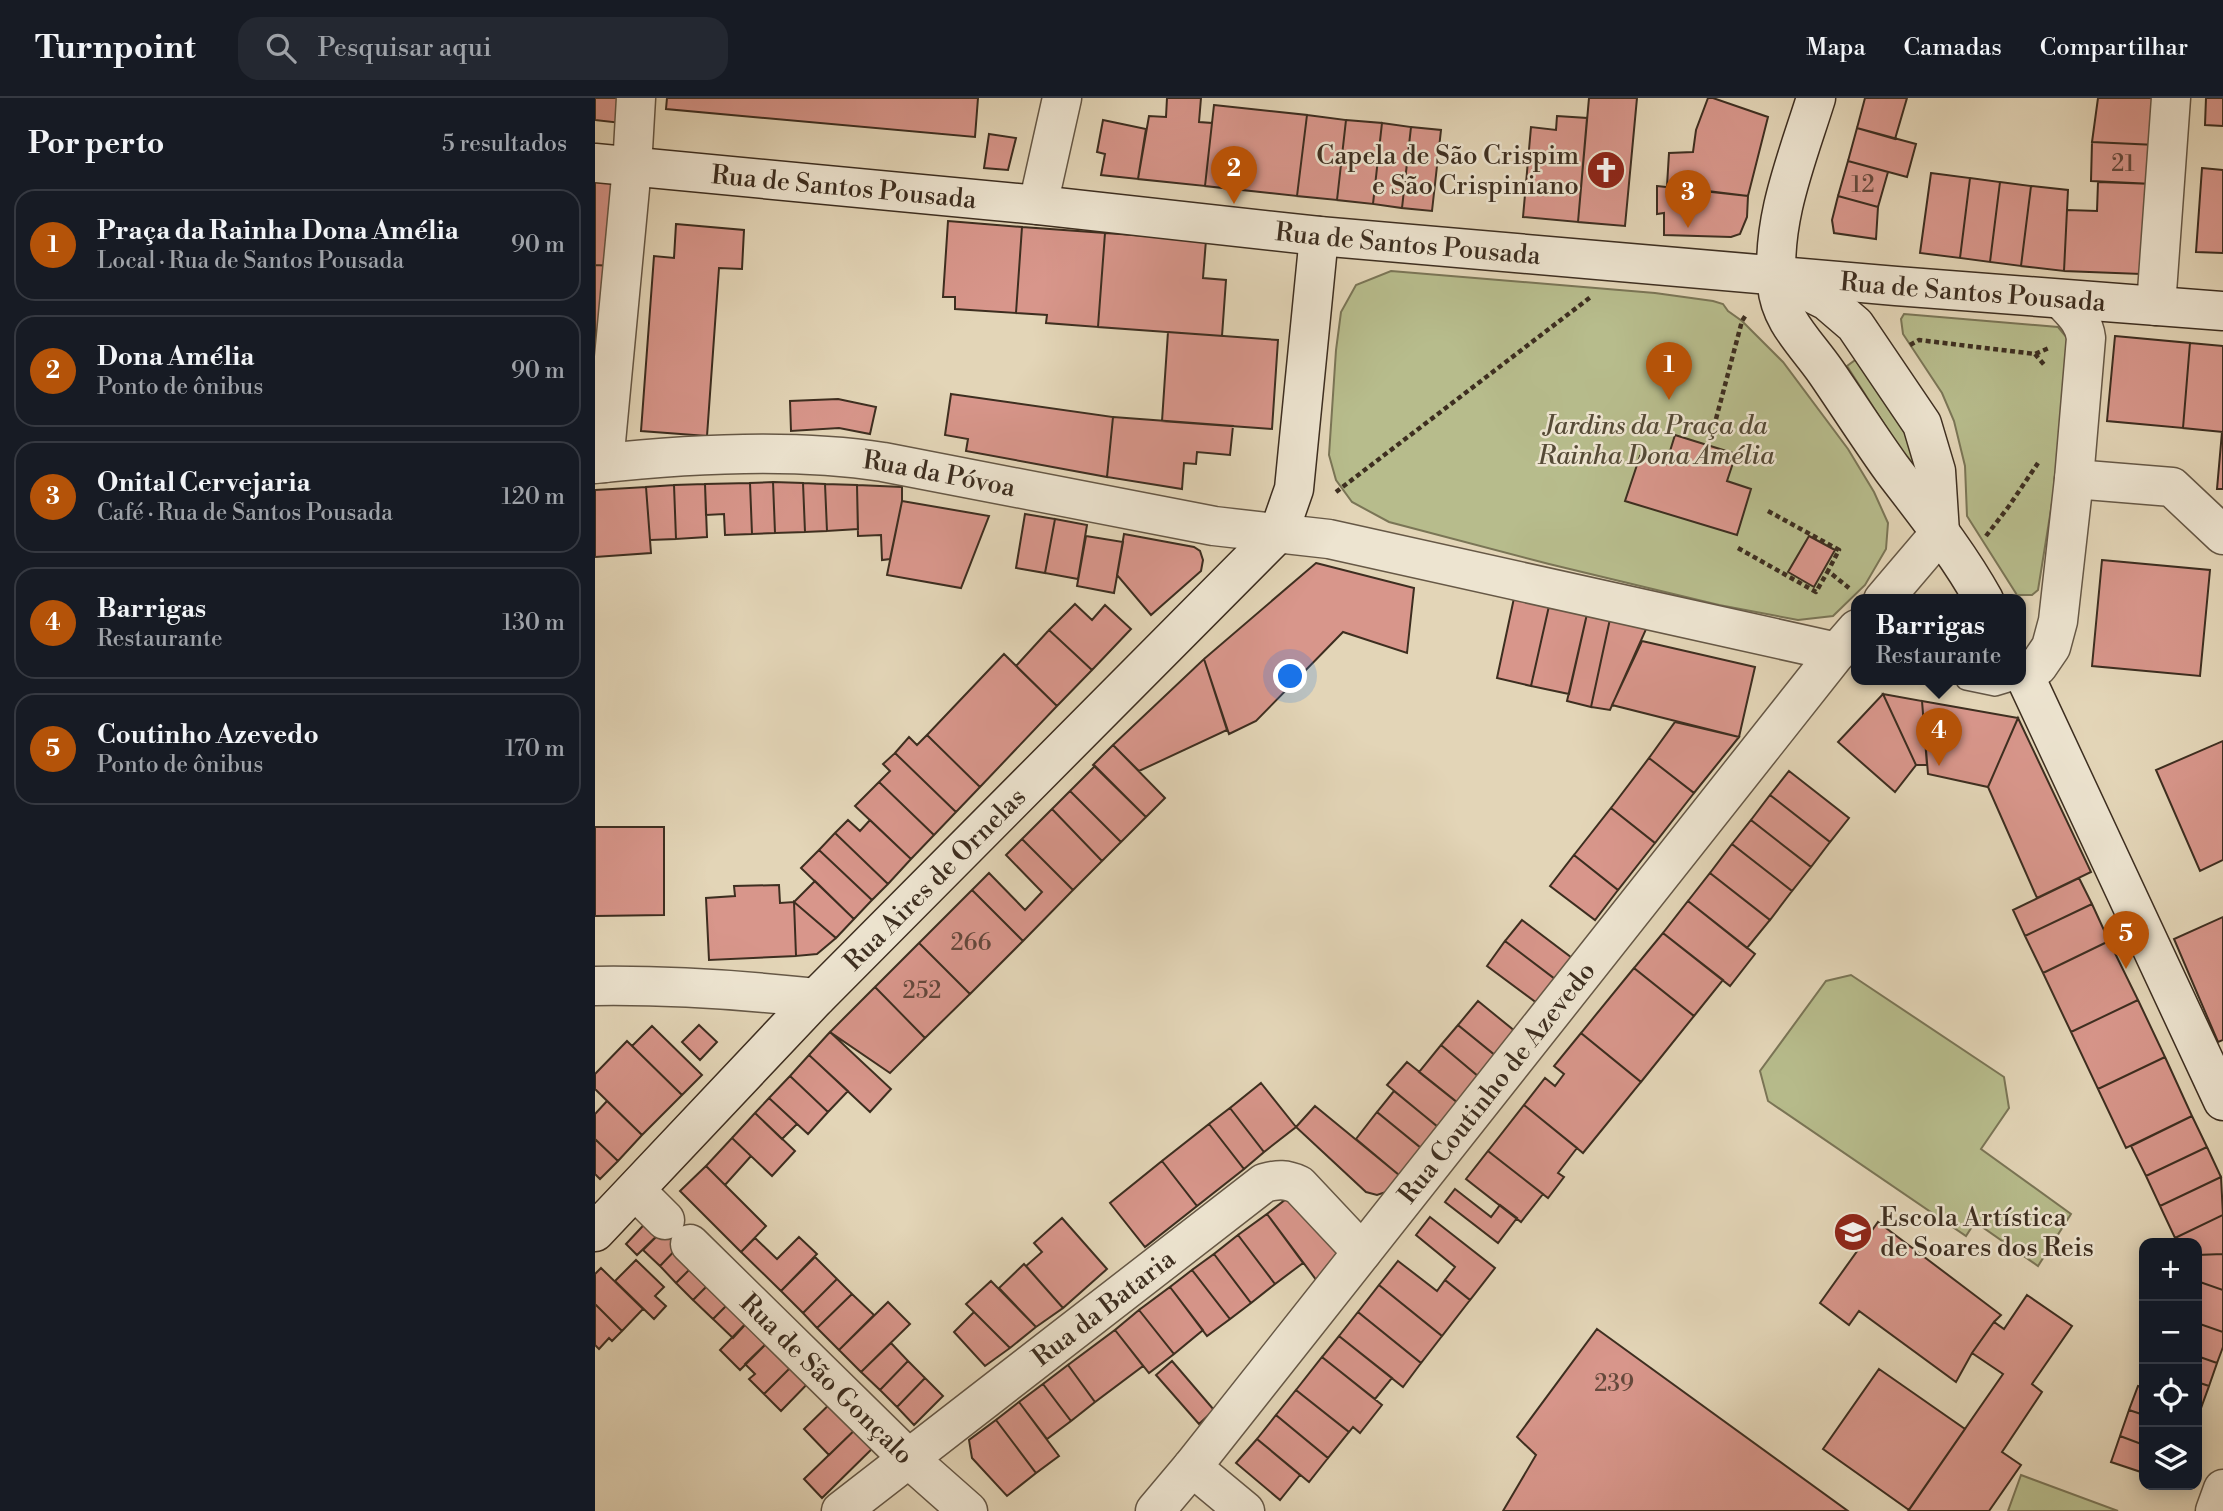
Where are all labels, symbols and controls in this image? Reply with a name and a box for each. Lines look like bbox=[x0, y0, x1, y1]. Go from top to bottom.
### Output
search box bbox=[238, 17, 728, 80]
text: Turnpoint bbox=[35, 28, 196, 69]
icon: search bbox=[262, 29, 300, 67]
text: Pesquisar aqui bbox=[318, 32, 492, 64]
text: Mapa bbox=[1806, 33, 1866, 63]
text: Camadas bbox=[1904, 33, 2002, 63]
text: Compartilhar bbox=[2040, 33, 2188, 63]
text: Por perto bbox=[28, 125, 164, 163]
text: 5 resultados bbox=[442, 130, 567, 158]
place label: Capela de São Crispim e São Crispiniano bbox=[1316, 140, 1579, 202]
pin: 2 bbox=[1211, 146, 1257, 204]
church icon: Capela de São Crispim e São Crispiniano bbox=[1585, 149, 1627, 191]
house number: 21 bbox=[2111, 150, 2135, 178]
street label: Rua de Santos Pousada bbox=[710, 159, 979, 216]
pin: 3 bbox=[1665, 170, 1711, 228]
house number: 12 bbox=[1851, 171, 1875, 199]
text: Praça da Rainha Dona Amélia bbox=[97, 215, 459, 247]
street label: Rua de Santos Pousada bbox=[1273, 216, 1543, 272]
text: 1 bbox=[47, 231, 59, 259]
text: 90 m bbox=[511, 231, 565, 259]
text: Local · Rua de Santos Pousada bbox=[97, 247, 404, 275]
street label: Rua de Santos Pousada bbox=[1839, 266, 2108, 319]
text: Dona Amélia bbox=[97, 341, 254, 373]
pin: 1 bbox=[1646, 342, 1692, 400]
text: 2 bbox=[46, 357, 60, 385]
text: 90 m bbox=[511, 357, 565, 385]
text: Ponto de ônibus bbox=[97, 373, 263, 401]
park label: Jardins da Praça da Rainha Dona Amélia bbox=[1537, 410, 1775, 472]
street label: Rua da Póvoa bbox=[861, 444, 1019, 504]
text: Onital Cervejaria bbox=[97, 467, 311, 499]
text: 3 bbox=[46, 483, 60, 511]
text: 120 m bbox=[501, 483, 565, 511]
text: Café · Rua de Santos Pousada bbox=[97, 499, 393, 527]
text: Barrigas bbox=[97, 593, 206, 625]
popup bbox=[1851, 594, 2026, 685]
text: 4 bbox=[45, 609, 61, 637]
text: 130 m bbox=[502, 609, 565, 637]
text: Barrigas bbox=[1876, 610, 1985, 642]
text: Restaurante bbox=[97, 625, 223, 653]
text: Restaurante bbox=[1876, 642, 2001, 670]
your location bbox=[1273, 659, 1307, 693]
pin: 4 bbox=[1916, 708, 1962, 766]
text: Coutinho Azevedo bbox=[97, 719, 319, 751]
text: 5 bbox=[46, 735, 60, 763]
text: 170 m bbox=[505, 735, 565, 763]
text: Ponto de ônibus bbox=[97, 751, 263, 779]
street label: Rua Aires de Ornelas bbox=[838, 781, 1033, 978]
pin: 5 bbox=[2103, 911, 2149, 969]
house number: 266 bbox=[951, 929, 992, 957]
street label: Rua Coutinho de Azevedo bbox=[1392, 956, 1603, 1210]
house number: 252 bbox=[903, 977, 941, 1005]
place label: Escola Artística de Soares dos Reis bbox=[1880, 1202, 2094, 1264]
school or university icon: Escola Artística de Soares dos Reis bbox=[1832, 1211, 1874, 1253]
map controls bbox=[2139, 1238, 2202, 1490]
button: + bbox=[2139, 1238, 2202, 1301]
street label: Rua da Bataria bbox=[1026, 1242, 1183, 1374]
street label: Rua de São Gonçalo bbox=[733, 1287, 920, 1471]
button: − bbox=[2139, 1301, 2202, 1364]
button: locate bbox=[2139, 1364, 2202, 1427]
house number: 239 bbox=[1594, 1370, 1634, 1398]
button: layers bbox=[2139, 1427, 2202, 1490]

